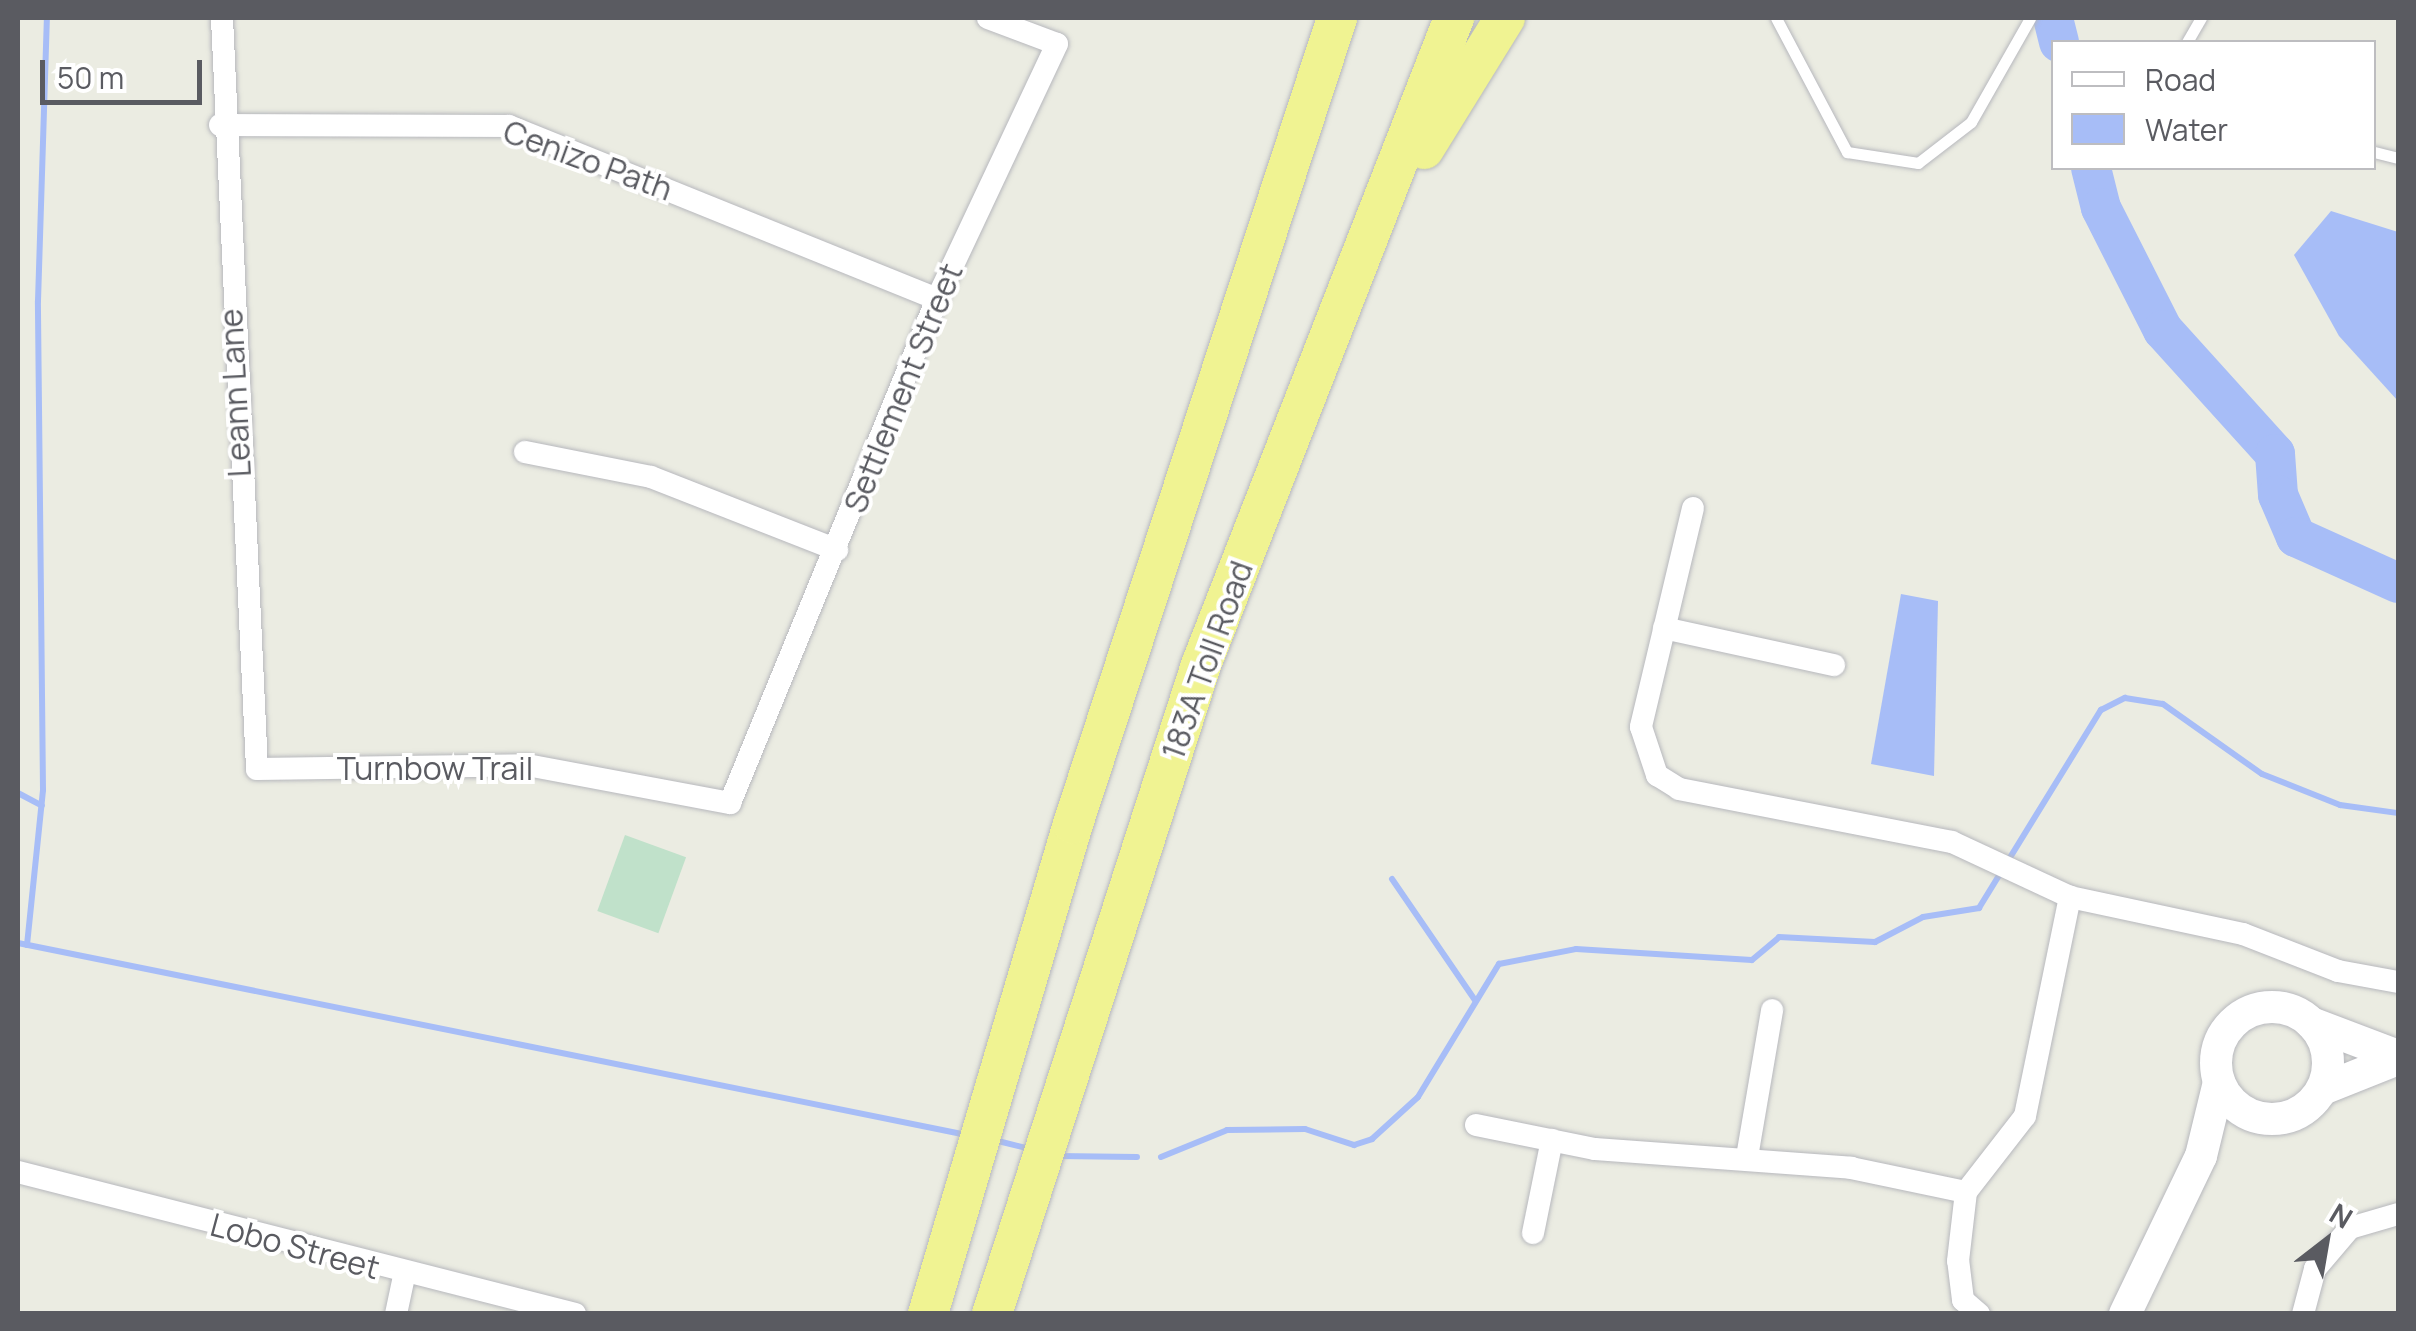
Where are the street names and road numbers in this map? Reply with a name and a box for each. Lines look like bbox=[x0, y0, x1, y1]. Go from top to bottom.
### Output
street label: Cenizo Path bbox=[498, 112, 678, 208]
street label: Settlement Street bbox=[836, 258, 970, 518]
street label: Leann Lane bbox=[211, 308, 259, 478]
street label: 183A Toll Road bbox=[1153, 556, 1261, 764]
street label: Turnbow Trail bbox=[337, 749, 533, 787]
street label: Lobo Street bbox=[206, 1205, 384, 1287]

